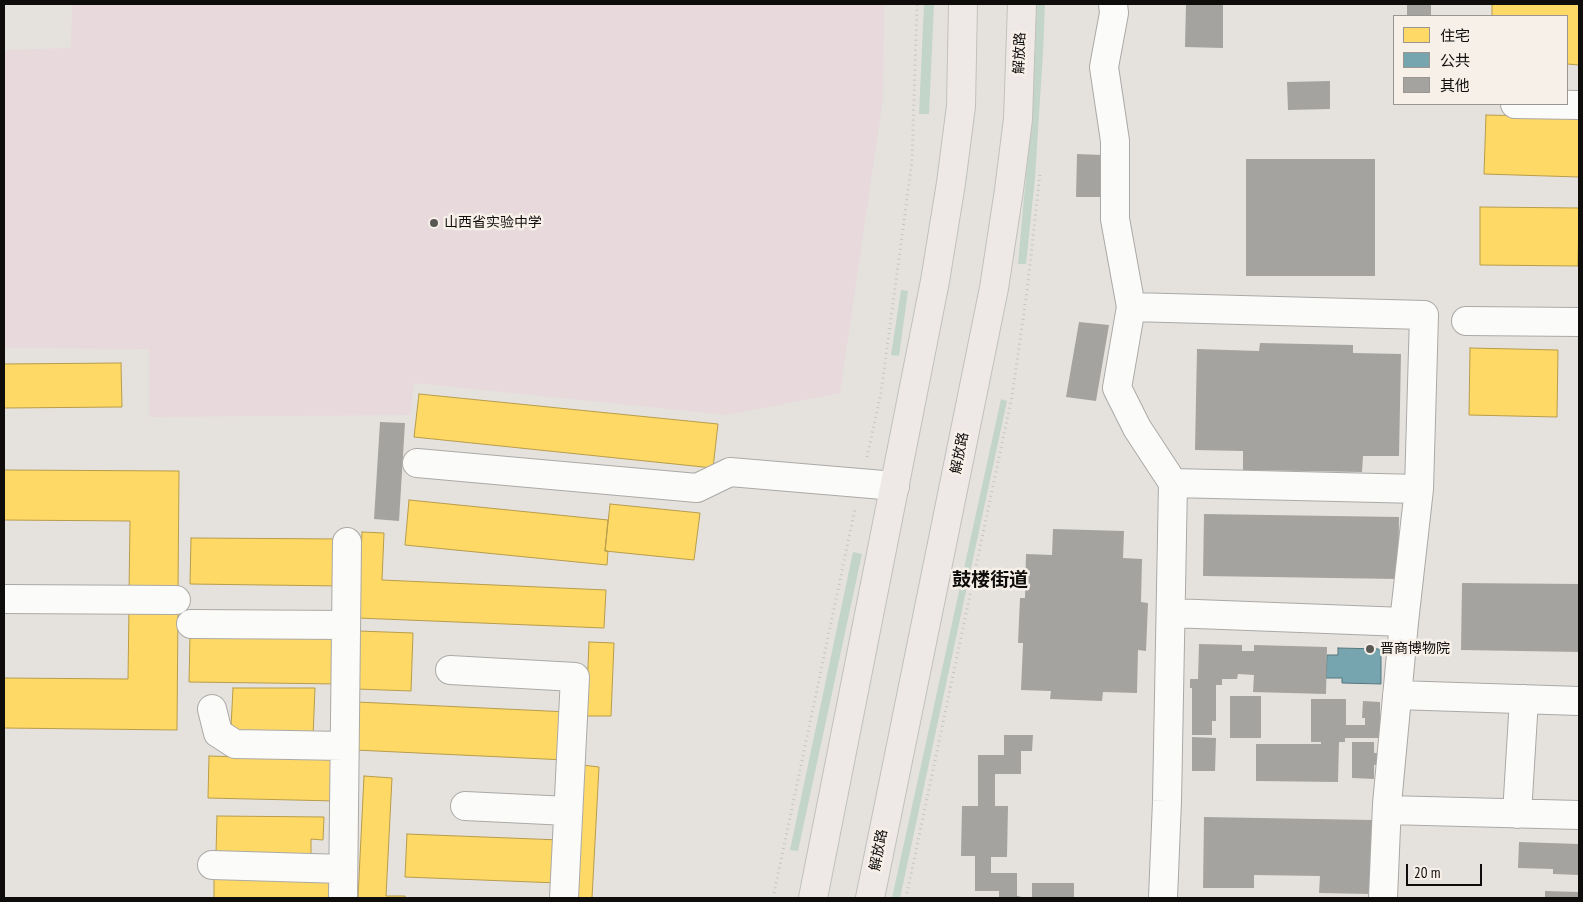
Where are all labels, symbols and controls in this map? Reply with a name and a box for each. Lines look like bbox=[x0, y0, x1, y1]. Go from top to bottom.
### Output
legend bbox=[1393, 15, 1568, 105]
text: 住宅 bbox=[1440, 26, 1470, 45]
street label: 解放路 bbox=[1011, 32, 1029, 74]
text: 公共 bbox=[1440, 51, 1470, 70]
text: 其他 bbox=[1440, 76, 1470, 95]
place label: 山西省实验中学 bbox=[444, 215, 542, 231]
marker: 山西省实验中学 bbox=[428, 217, 440, 229]
street label: 解放路 bbox=[948, 431, 972, 475]
district label: 鼓楼街道 bbox=[952, 570, 1028, 592]
place label: 晋商博物院 bbox=[1380, 641, 1450, 657]
marker: 晋商博物院 bbox=[1364, 643, 1376, 655]
street label: 解放路 bbox=[867, 828, 891, 872]
scale bar bbox=[1408, 854, 1484, 886]
text: 20 m bbox=[1414, 863, 1440, 882]

